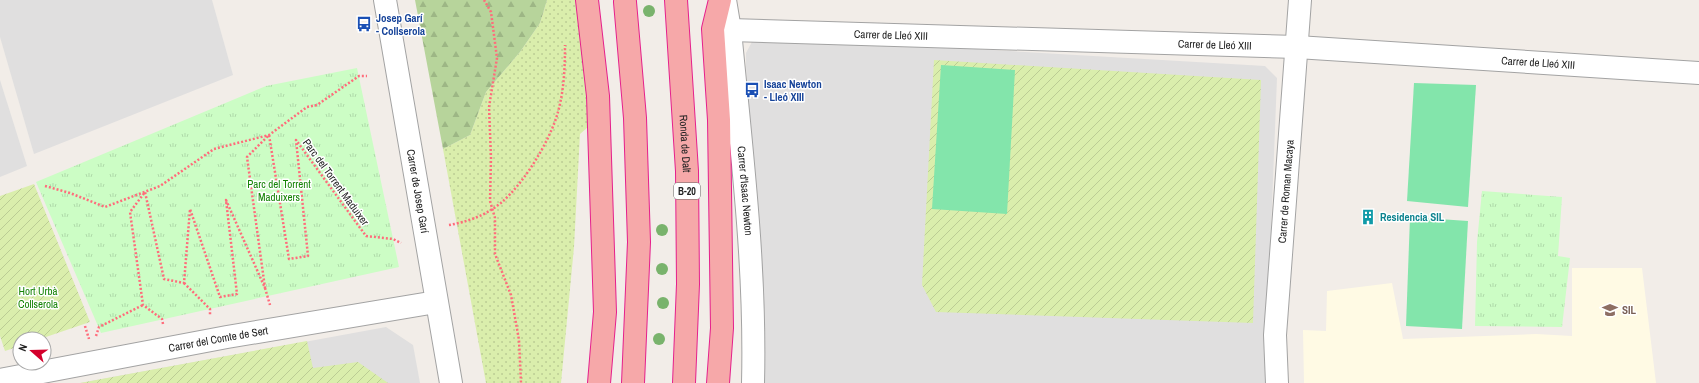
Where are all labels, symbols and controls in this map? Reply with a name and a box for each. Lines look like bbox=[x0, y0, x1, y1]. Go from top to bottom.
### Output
place label: Josep Garí - Collserola bbox=[376, 11, 425, 38]
bus stop icon: Josep Garí - Collserola bbox=[355, 15, 373, 33]
street label: Carrer de Lleó XIII bbox=[854, 27, 928, 43]
street label: Carrer de Lleó XIII bbox=[1178, 36, 1252, 53]
street label: Carrer de Lleó XIII bbox=[1501, 53, 1576, 72]
place label: Isaac Newton - Lleó XIII bbox=[764, 77, 822, 104]
bus stop icon: Isaac Newton - Lleó XIII bbox=[743, 81, 761, 99]
street label: Ronda de Dalt bbox=[676, 114, 694, 173]
street label: Parc del Torrent Maduixer bbox=[300, 136, 372, 228]
street label: Carrer de Roman Macaya bbox=[1275, 139, 1297, 244]
street label: Carrer d'Isaac Newton bbox=[734, 146, 756, 236]
street label: Carrer de Josep Garí bbox=[404, 148, 432, 235]
park label: Parc del Torrent Maduixers bbox=[247, 177, 311, 204]
road number: B-20 bbox=[674, 183, 700, 199]
building icon: Residencia SIL bbox=[1359, 208, 1377, 226]
place label: Residencia SIL bbox=[1380, 210, 1445, 224]
park label: Hort Urbà Collserola bbox=[18, 284, 58, 311]
school or university icon: SIL bbox=[1601, 301, 1619, 319]
place label: SIL bbox=[1622, 303, 1637, 317]
street label: Carrer del Comte de Sert bbox=[167, 323, 270, 355]
north arrow bbox=[12, 331, 52, 371]
text: N bbox=[15, 342, 30, 353]

